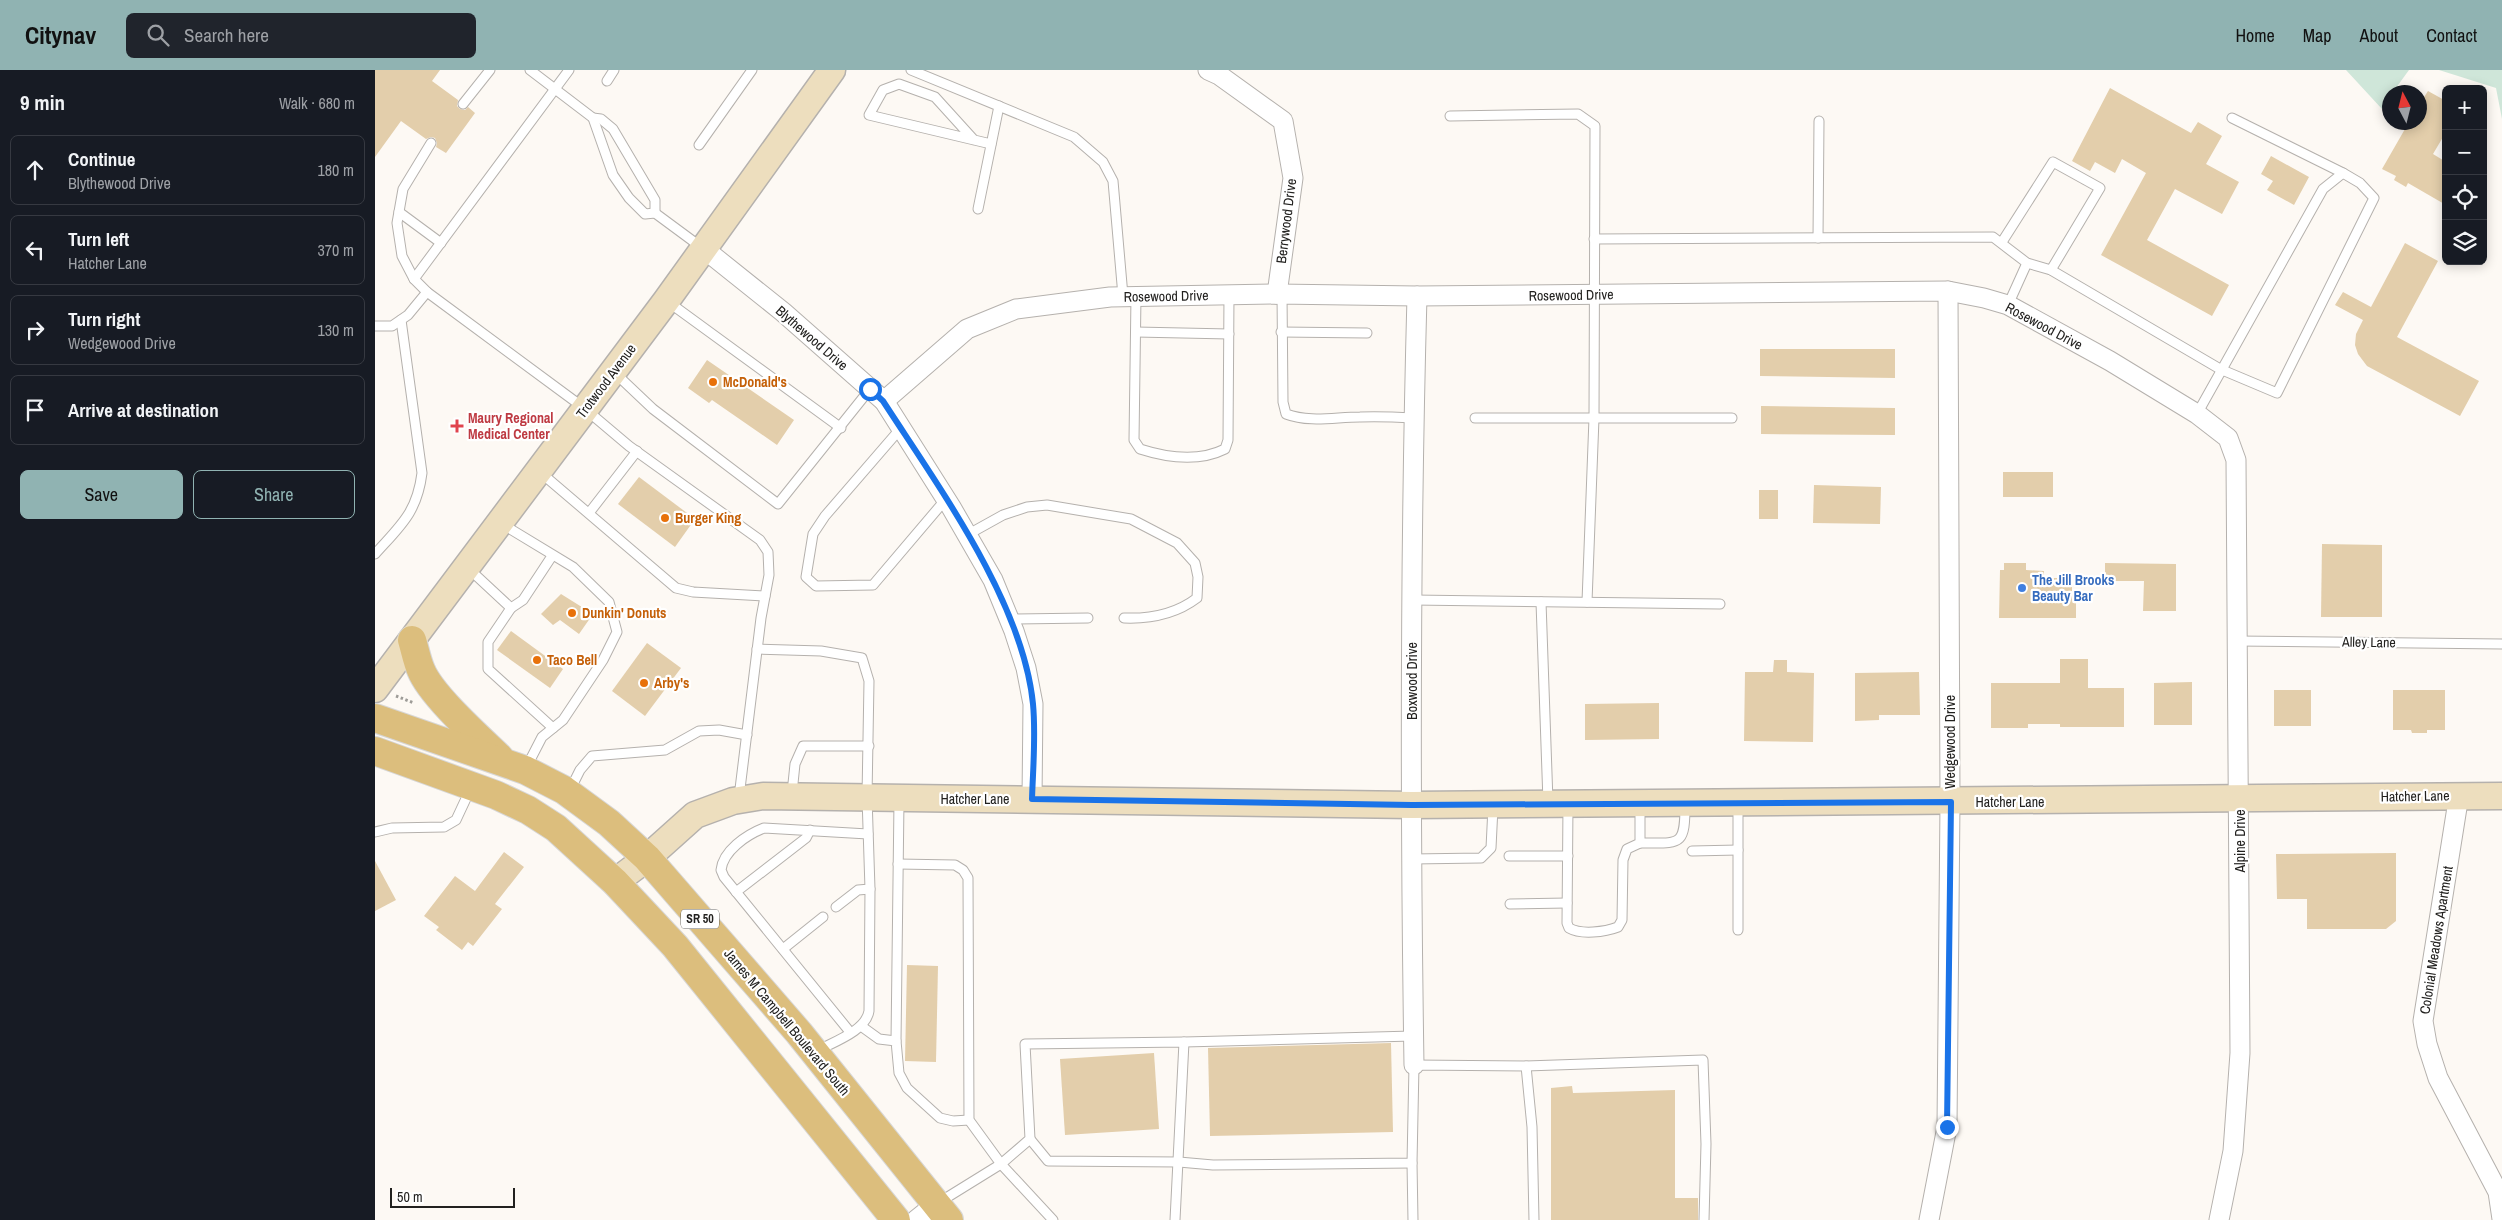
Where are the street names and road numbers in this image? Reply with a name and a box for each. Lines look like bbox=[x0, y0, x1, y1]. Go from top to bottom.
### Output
street label: Berrywood Drive bbox=[1272, 177, 1300, 265]
street label: Rosewood Drive bbox=[1528, 285, 1614, 305]
street label: Rosewood Drive bbox=[1123, 286, 1209, 306]
street label: Rosewood Drive bbox=[2002, 298, 2086, 354]
street label: Blythewood Drive bbox=[772, 302, 852, 374]
street label: Trotwood Avenue bbox=[572, 340, 640, 422]
street label: Alley Lane bbox=[2341, 633, 2396, 651]
street label: Boxwood Drive bbox=[1403, 642, 1421, 720]
street label: Wedgewood Drive bbox=[1941, 695, 1959, 789]
street label: Hatcher Lane bbox=[2380, 786, 2450, 806]
street label: Hatcher Lane bbox=[941, 790, 1009, 808]
street label: Hatcher Lane bbox=[1976, 793, 2044, 811]
street label: Alpine Drive bbox=[2231, 809, 2249, 874]
street label: Colonial Meadows Apartment bbox=[2415, 865, 2457, 1015]
road number: SR 50 bbox=[681, 910, 719, 929]
street label: James M Campbell Boulevard South bbox=[720, 945, 854, 1099]

